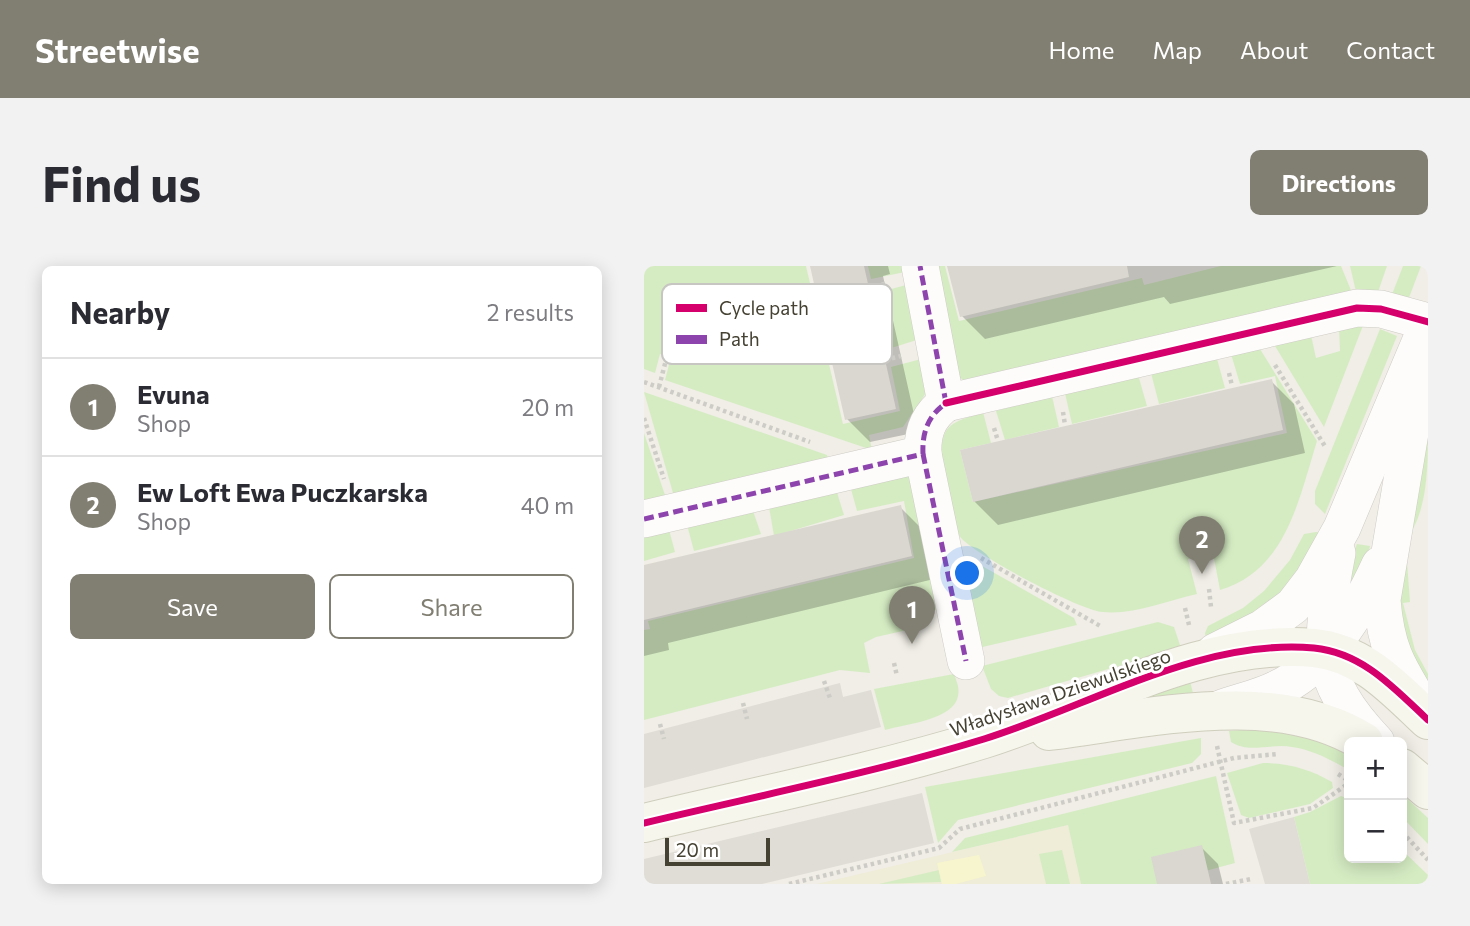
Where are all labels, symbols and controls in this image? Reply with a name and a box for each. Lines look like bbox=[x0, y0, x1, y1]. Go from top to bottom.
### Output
text: Streetwise bbox=[35, 29, 200, 70]
text: Home bbox=[1049, 35, 1115, 64]
text: Map bbox=[1153, 35, 1202, 64]
text: About bbox=[1240, 35, 1308, 64]
text: Contact bbox=[1346, 35, 1435, 64]
button: Directions bbox=[1250, 150, 1428, 215]
text: Find us bbox=[42, 152, 201, 212]
legend bbox=[662, 284, 892, 364]
text: Nearby bbox=[70, 293, 170, 330]
text: Cycle path bbox=[719, 296, 809, 319]
text: 2 results bbox=[487, 298, 574, 326]
text: Path bbox=[719, 327, 760, 350]
text: Evuna bbox=[137, 378, 210, 409]
text: 1 bbox=[88, 393, 98, 421]
text: 20 m bbox=[522, 393, 574, 421]
text: Shop bbox=[137, 409, 191, 437]
text: Ew Loft Ewa Puczkarska bbox=[137, 476, 428, 507]
text: 2 bbox=[86, 491, 100, 519]
text: 40 m bbox=[521, 491, 574, 519]
text: Shop bbox=[137, 507, 191, 535]
pin: 2 bbox=[1179, 516, 1225, 574]
your location bbox=[950, 556, 984, 590]
button: Save bbox=[70, 574, 315, 639]
button: Share bbox=[329, 574, 574, 639]
pin: 1 bbox=[889, 586, 935, 644]
street label: Władysława Dziewulskiego bbox=[947, 643, 1173, 741]
map controls bbox=[1344, 737, 1407, 863]
button: + bbox=[1344, 737, 1407, 800]
button: − bbox=[1344, 800, 1407, 863]
scale bar bbox=[665, 835, 770, 867]
text: 20 m bbox=[676, 838, 719, 861]

